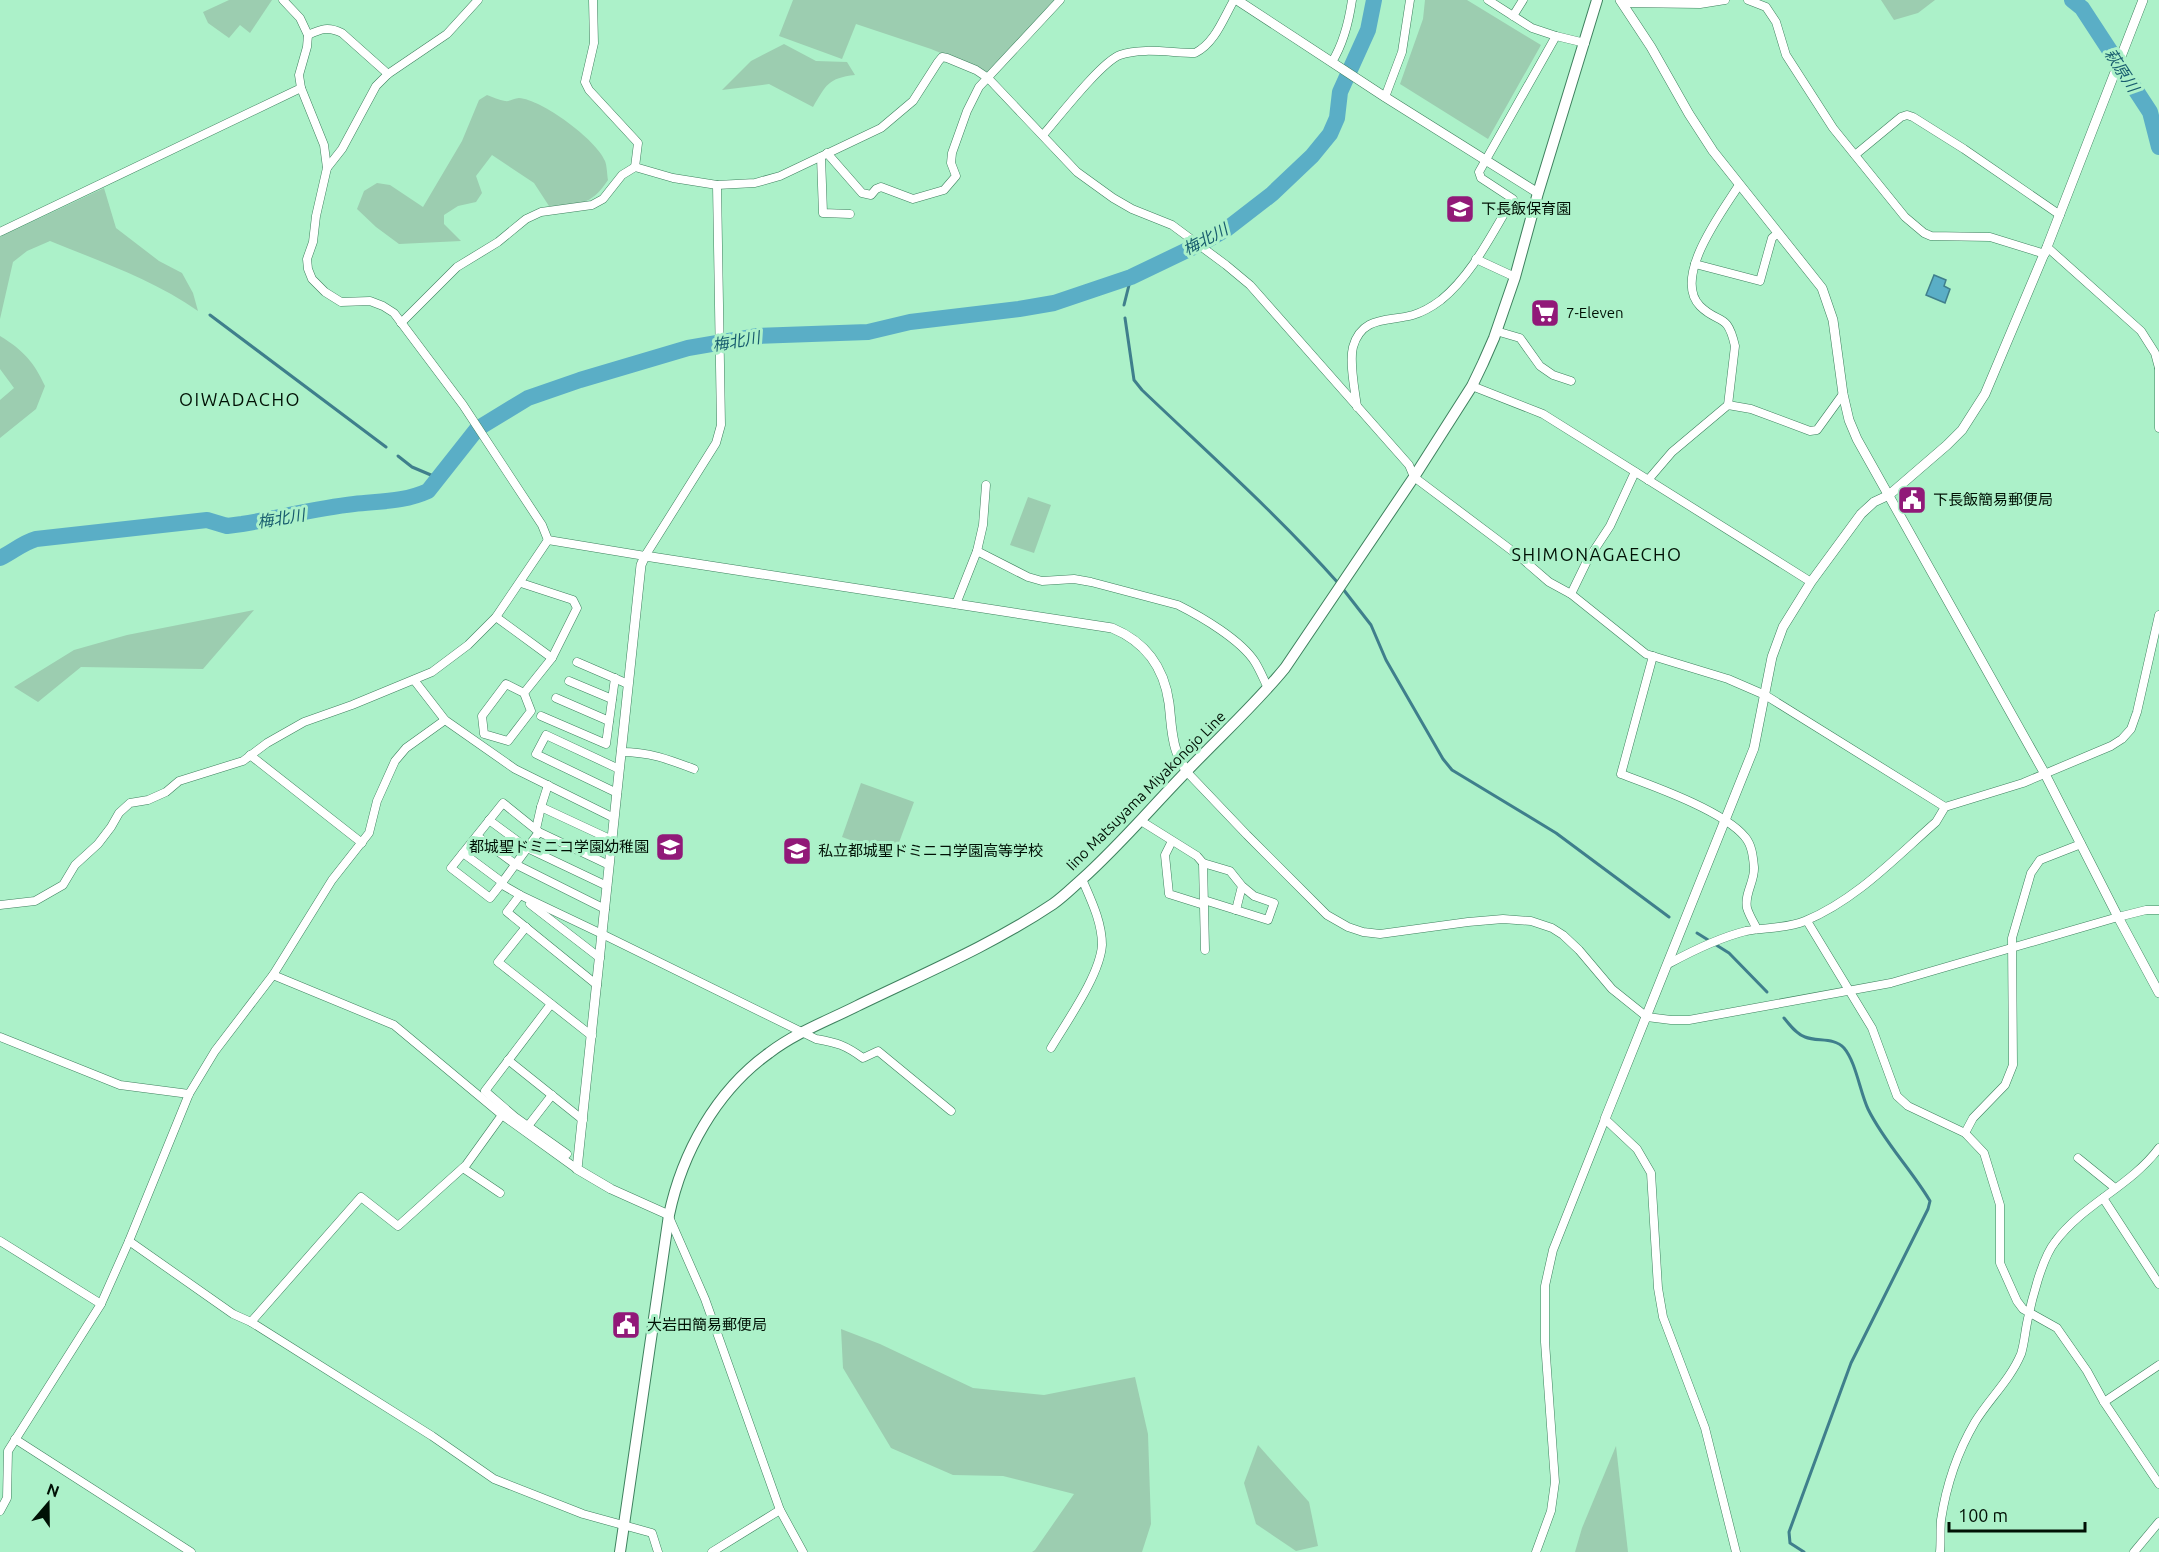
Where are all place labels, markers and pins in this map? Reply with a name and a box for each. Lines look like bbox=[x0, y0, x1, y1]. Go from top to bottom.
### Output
school or university icon: 下長飯保育園 bbox=[1444, 193, 1476, 225]
place label: 下長飯保育園 bbox=[1481, 200, 1571, 217]
supermarket icon: 7-Eleven bbox=[1529, 297, 1561, 329]
place label: 7-Eleven bbox=[1566, 304, 1624, 321]
public building icon: 下長飯簡易郵便局 bbox=[1896, 484, 1928, 516]
place label: 下長飯簡易郵便局 bbox=[1933, 491, 2053, 508]
school or university icon: 都城聖ドミニコ学園幼稚園 bbox=[654, 831, 686, 863]
school or university icon: 私立都城聖ドミニコ学園高等学校 bbox=[781, 835, 813, 867]
place label: 都城聖ドミニコ学園幼稚園 bbox=[469, 838, 649, 855]
place label: 私立都城聖ドミニコ学園高等学校 bbox=[818, 842, 1043, 859]
public building icon: 大岩田簡易郵便局 bbox=[610, 1309, 642, 1341]
place label: 大岩田簡易郵便局 bbox=[647, 1316, 767, 1333]

